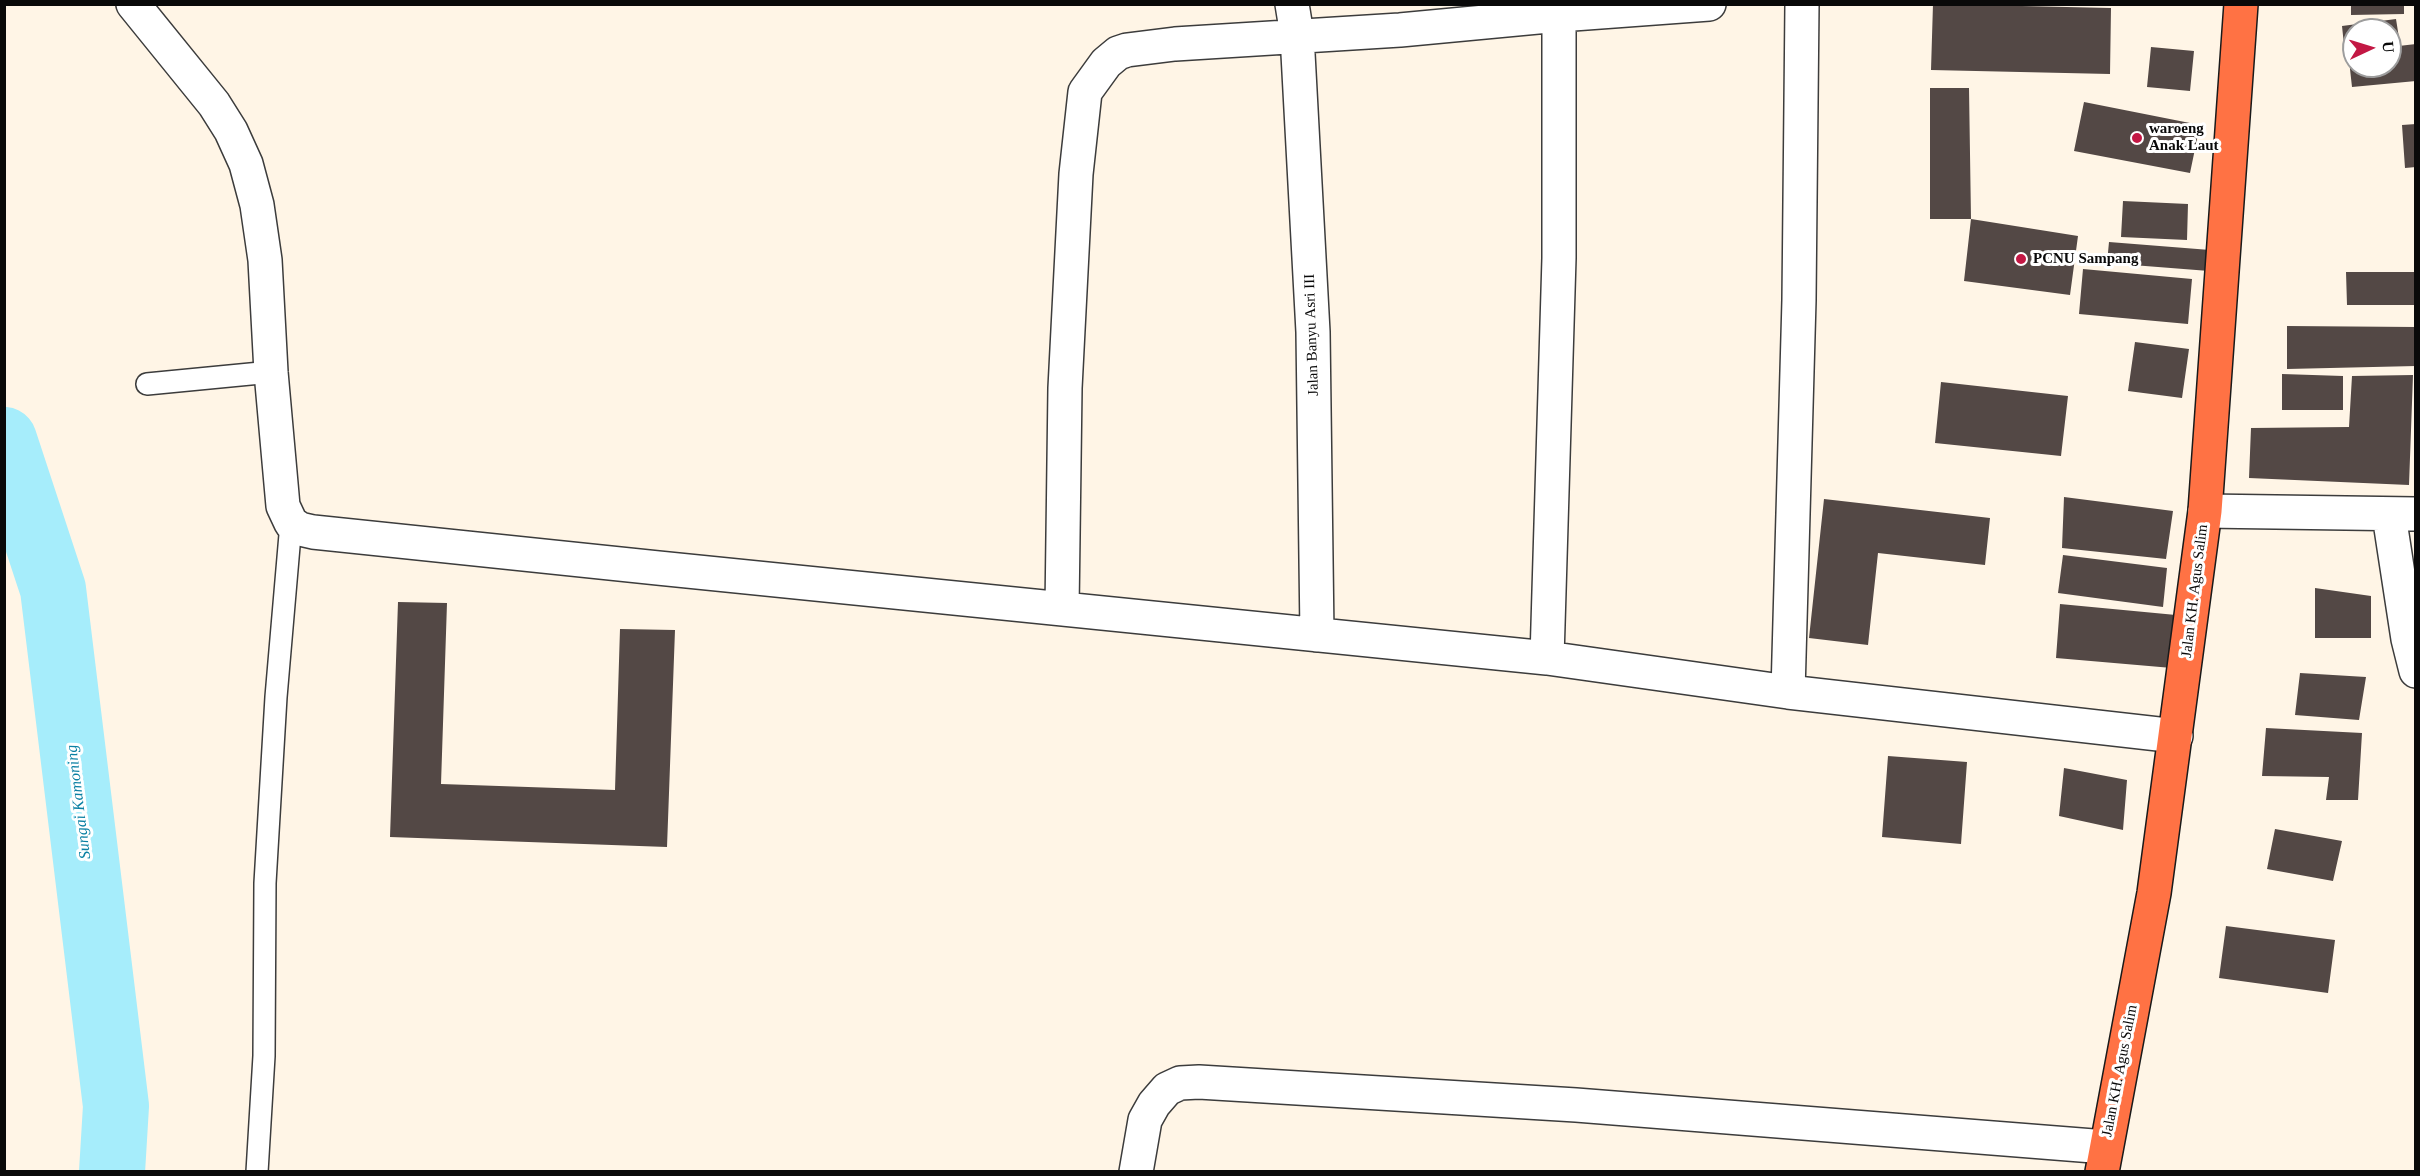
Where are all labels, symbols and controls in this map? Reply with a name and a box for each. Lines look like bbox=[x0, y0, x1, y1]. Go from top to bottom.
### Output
north arrow bbox=[2342, 18, 2402, 78]
text: U bbox=[2380, 40, 2397, 53]
place label: waroeng Anak Laut bbox=[2149, 120, 2219, 155]
marker: waroeng Anak Laut bbox=[2130, 131, 2144, 145]
place label: PCNU Sampang bbox=[2033, 250, 2138, 268]
marker: PCNU Sampang bbox=[2014, 252, 2028, 266]
street label: Jalan Banyu Asri III bbox=[1301, 274, 1323, 396]
street label: Jalan KH. Agus Salim bbox=[2178, 523, 2212, 659]
water label: Sungai Kamoning bbox=[62, 744, 96, 860]
street label: Jalan KH. Agus Salim bbox=[2098, 1003, 2142, 1139]

